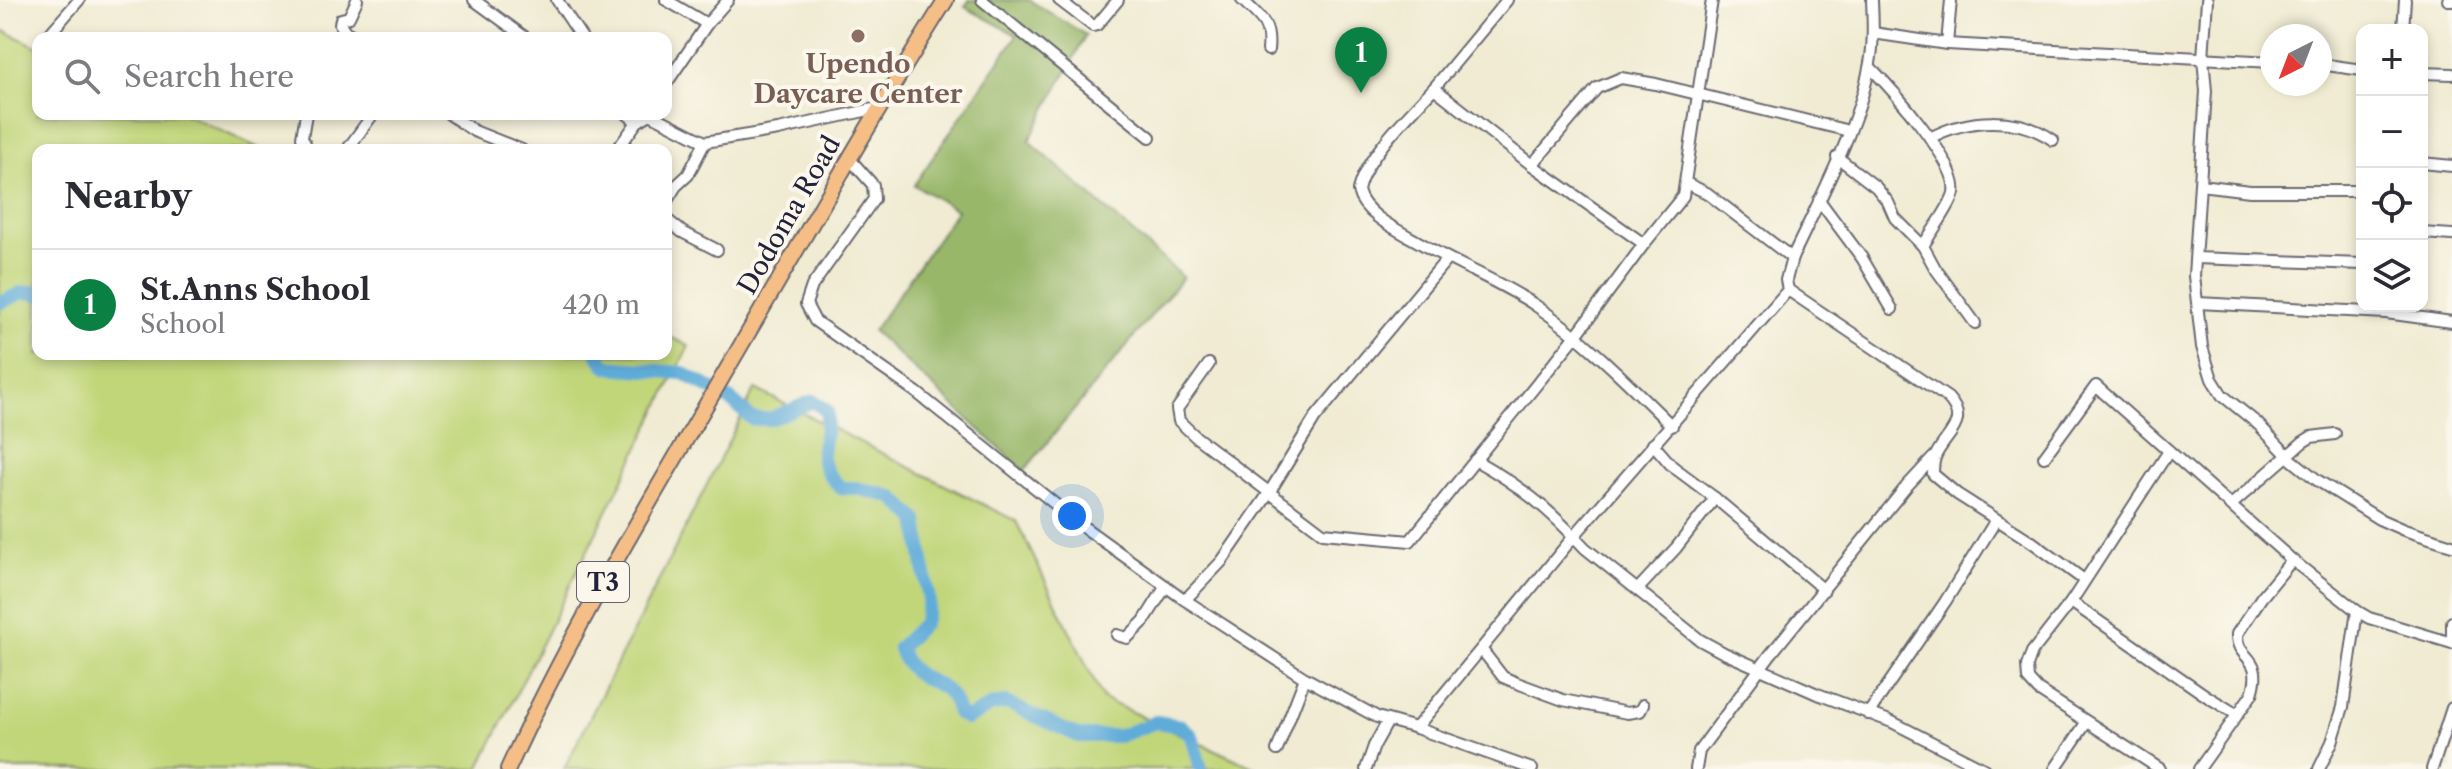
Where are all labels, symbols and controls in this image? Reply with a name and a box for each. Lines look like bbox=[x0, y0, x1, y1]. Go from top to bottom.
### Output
north arrow bbox=[2260, 24, 2332, 96]
map controls bbox=[2356, 24, 2428, 312]
button: + bbox=[2356, 24, 2428, 96]
marker: Upendo Daycare Center bbox=[849, 27, 867, 45]
pin: 1 bbox=[1335, 27, 1387, 93]
search box bbox=[32, 32, 672, 120]
place label: Upendo Daycare Center bbox=[753, 48, 963, 110]
icon: search bbox=[60, 54, 104, 98]
text: Search here bbox=[124, 58, 294, 95]
button: − bbox=[2356, 96, 2428, 168]
street label: Dodoma Road bbox=[731, 130, 847, 300]
button: locate bbox=[2356, 168, 2428, 240]
text: Nearby bbox=[64, 175, 192, 217]
button: layers bbox=[2356, 240, 2428, 312]
text: St.Anns School bbox=[140, 271, 370, 308]
text: 1 bbox=[84, 289, 96, 321]
text: 420 m bbox=[562, 289, 640, 321]
text: School bbox=[140, 308, 225, 340]
your location bbox=[1052, 496, 1092, 536]
road number: T3 bbox=[577, 562, 629, 602]

